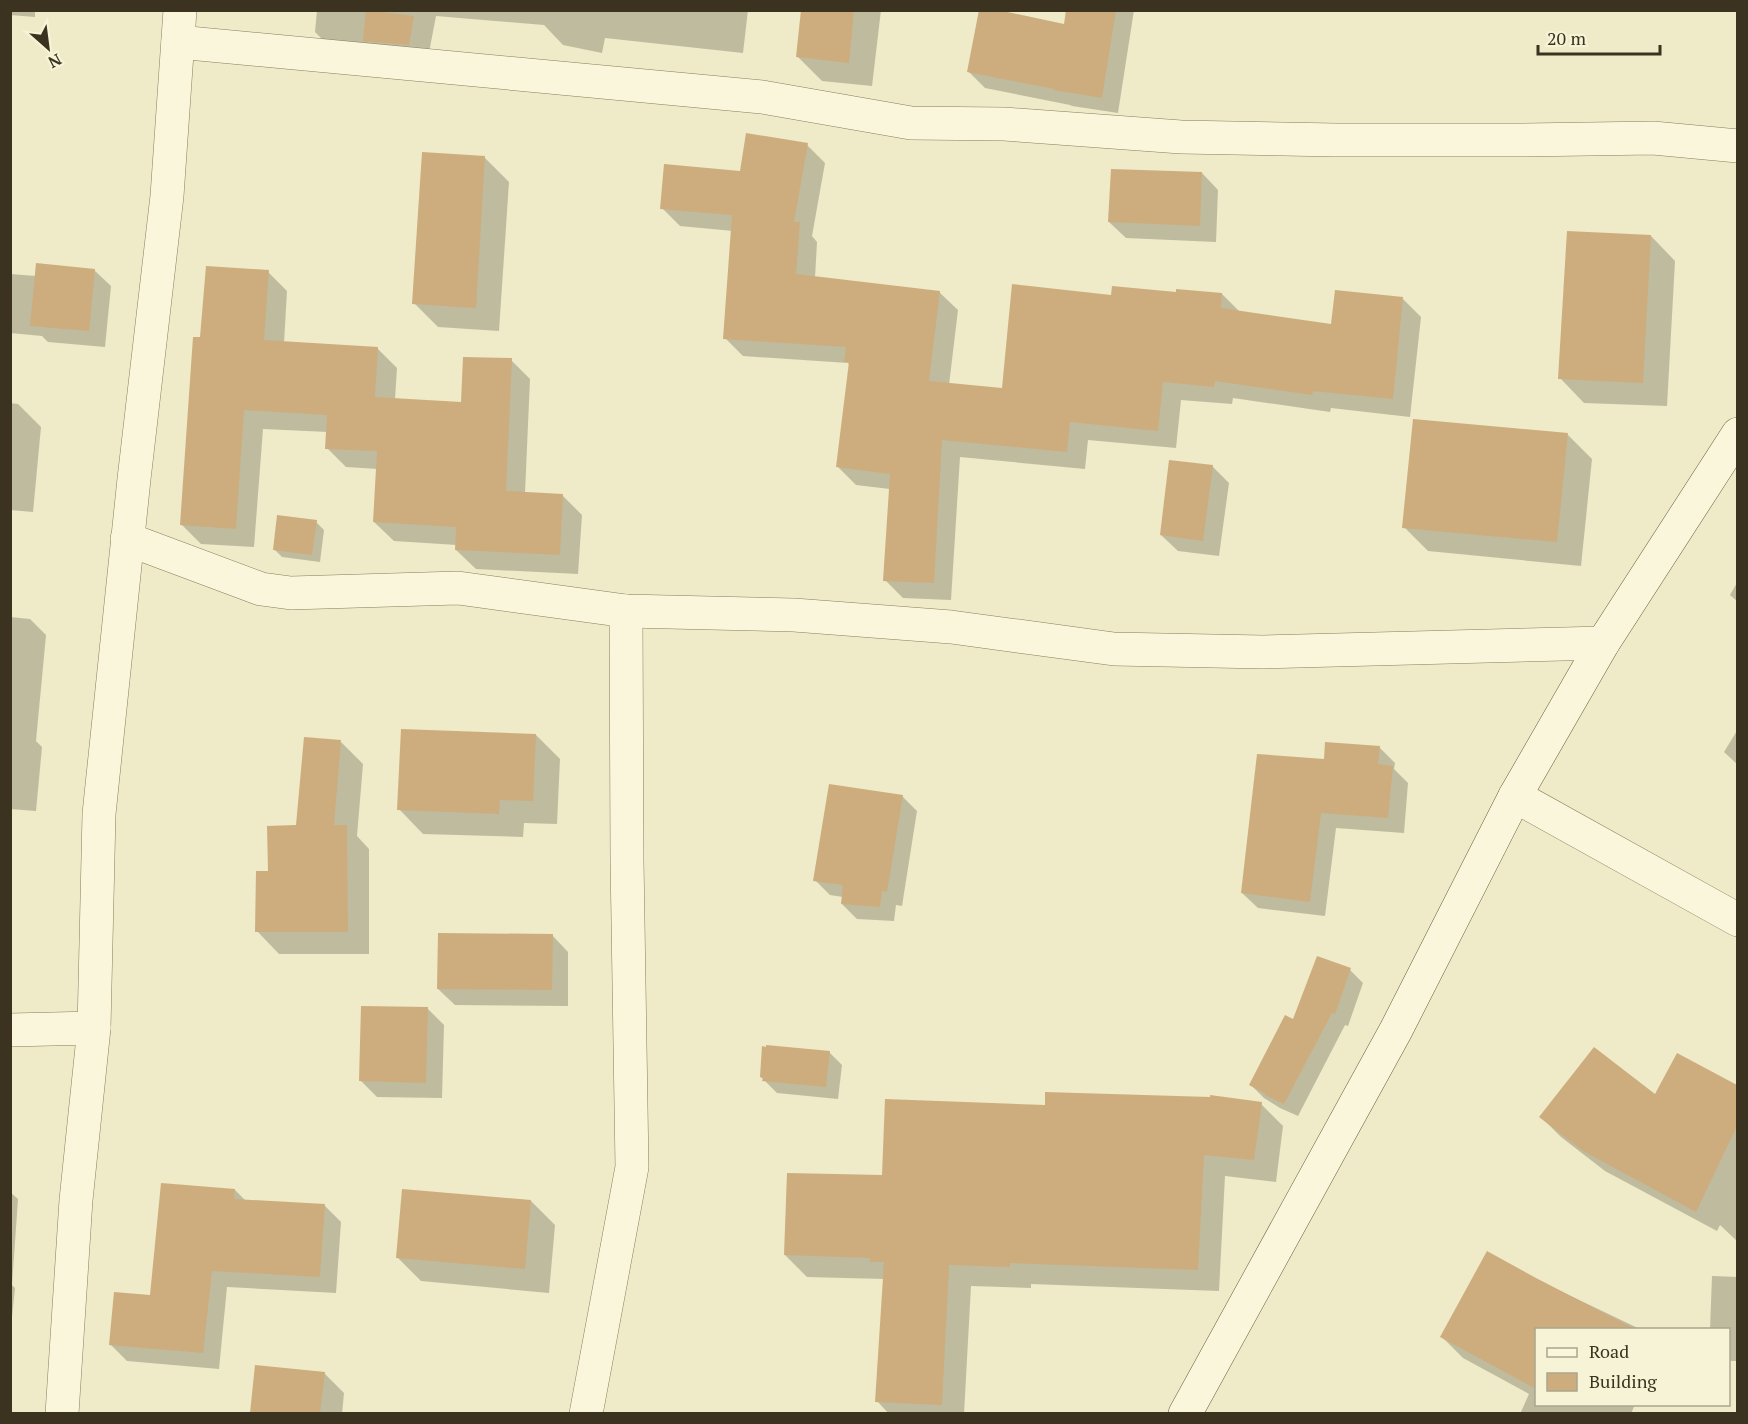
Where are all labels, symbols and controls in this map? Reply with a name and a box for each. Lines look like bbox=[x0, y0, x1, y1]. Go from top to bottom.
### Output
north arrow bbox=[18, 18, 78, 78]
scale bar bbox=[1538, 18, 1660, 56]
text: 20 m bbox=[1547, 26, 1587, 50]
text: N bbox=[45, 49, 66, 74]
legend bbox=[1535, 1328, 1730, 1406]
text: Road bbox=[1589, 1339, 1629, 1363]
text: Building bbox=[1589, 1369, 1657, 1393]

